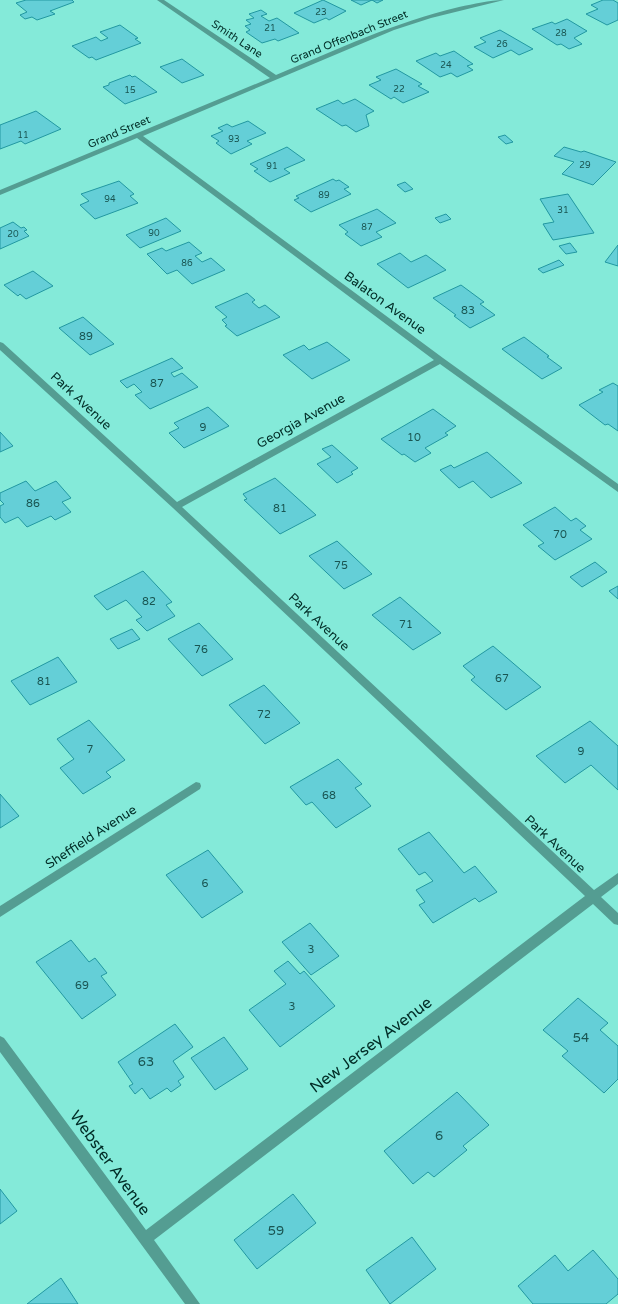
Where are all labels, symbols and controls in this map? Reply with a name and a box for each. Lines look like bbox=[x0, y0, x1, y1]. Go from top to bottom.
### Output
house number: 23 bbox=[315, 7, 327, 18]
street label: Grand Offenbach Street bbox=[288, 8, 410, 66]
street label: Smith Lane bbox=[209, 17, 265, 61]
house number: 21 bbox=[264, 23, 276, 34]
house number: 28 bbox=[555, 28, 567, 39]
house number: 26 bbox=[496, 39, 508, 50]
house number: 24 bbox=[440, 60, 452, 71]
house number: 22 bbox=[393, 84, 405, 95]
house number: 15 bbox=[124, 85, 136, 96]
street label: Grand Street bbox=[86, 113, 152, 151]
house number: 11 bbox=[17, 130, 29, 141]
house number: 93 bbox=[228, 134, 240, 145]
house number: 29 bbox=[579, 160, 591, 171]
house number: 91 bbox=[266, 161, 278, 172]
house number: 89 bbox=[318, 190, 330, 201]
house number: 94 bbox=[104, 194, 116, 205]
house number: 31 bbox=[557, 205, 569, 216]
house number: 87 bbox=[361, 222, 373, 233]
house number: 90 bbox=[148, 228, 160, 239]
house number: 20 bbox=[7, 229, 19, 240]
house number: 86 bbox=[181, 258, 193, 269]
street label: Balaton Avenue bbox=[341, 268, 429, 338]
house number: 83 bbox=[461, 304, 475, 317]
house number: 89 bbox=[79, 330, 93, 343]
street label: Park Avenue bbox=[47, 369, 115, 433]
house number: 87 bbox=[150, 377, 164, 390]
street label: Georgia Avenue bbox=[254, 390, 348, 452]
house number: 9 bbox=[200, 421, 207, 434]
house number: 10 bbox=[407, 431, 421, 444]
house number: 86 bbox=[26, 497, 40, 510]
house number: 81 bbox=[273, 502, 287, 515]
house number: 70 bbox=[553, 528, 567, 541]
house number: 75 bbox=[334, 559, 348, 572]
street label: Park Avenue bbox=[285, 590, 353, 654]
house number: 82 bbox=[142, 595, 156, 608]
house number: 71 bbox=[399, 618, 413, 631]
house number: 76 bbox=[194, 643, 208, 656]
house number: 67 bbox=[495, 672, 509, 685]
house number: 81 bbox=[37, 675, 51, 688]
house number: 72 bbox=[257, 708, 271, 721]
house number: 7 bbox=[87, 743, 94, 756]
house number: 9 bbox=[578, 745, 585, 758]
house number: 68 bbox=[322, 789, 336, 802]
street label: Sheffield Avenue bbox=[42, 802, 140, 872]
street label: Park Avenue bbox=[521, 812, 589, 876]
house number: 6 bbox=[202, 877, 209, 890]
house number: 3 bbox=[308, 943, 315, 956]
house number: 69 bbox=[75, 979, 89, 992]
street label: New Jersey Avenue bbox=[306, 993, 436, 1097]
house number: 3 bbox=[289, 1000, 296, 1013]
house number: 54 bbox=[573, 1030, 589, 1046]
house number: 63 bbox=[138, 1054, 154, 1070]
street label: Webster Avenue bbox=[65, 1107, 155, 1219]
house number: 6 bbox=[435, 1128, 443, 1144]
house number: 59 bbox=[268, 1223, 284, 1239]

